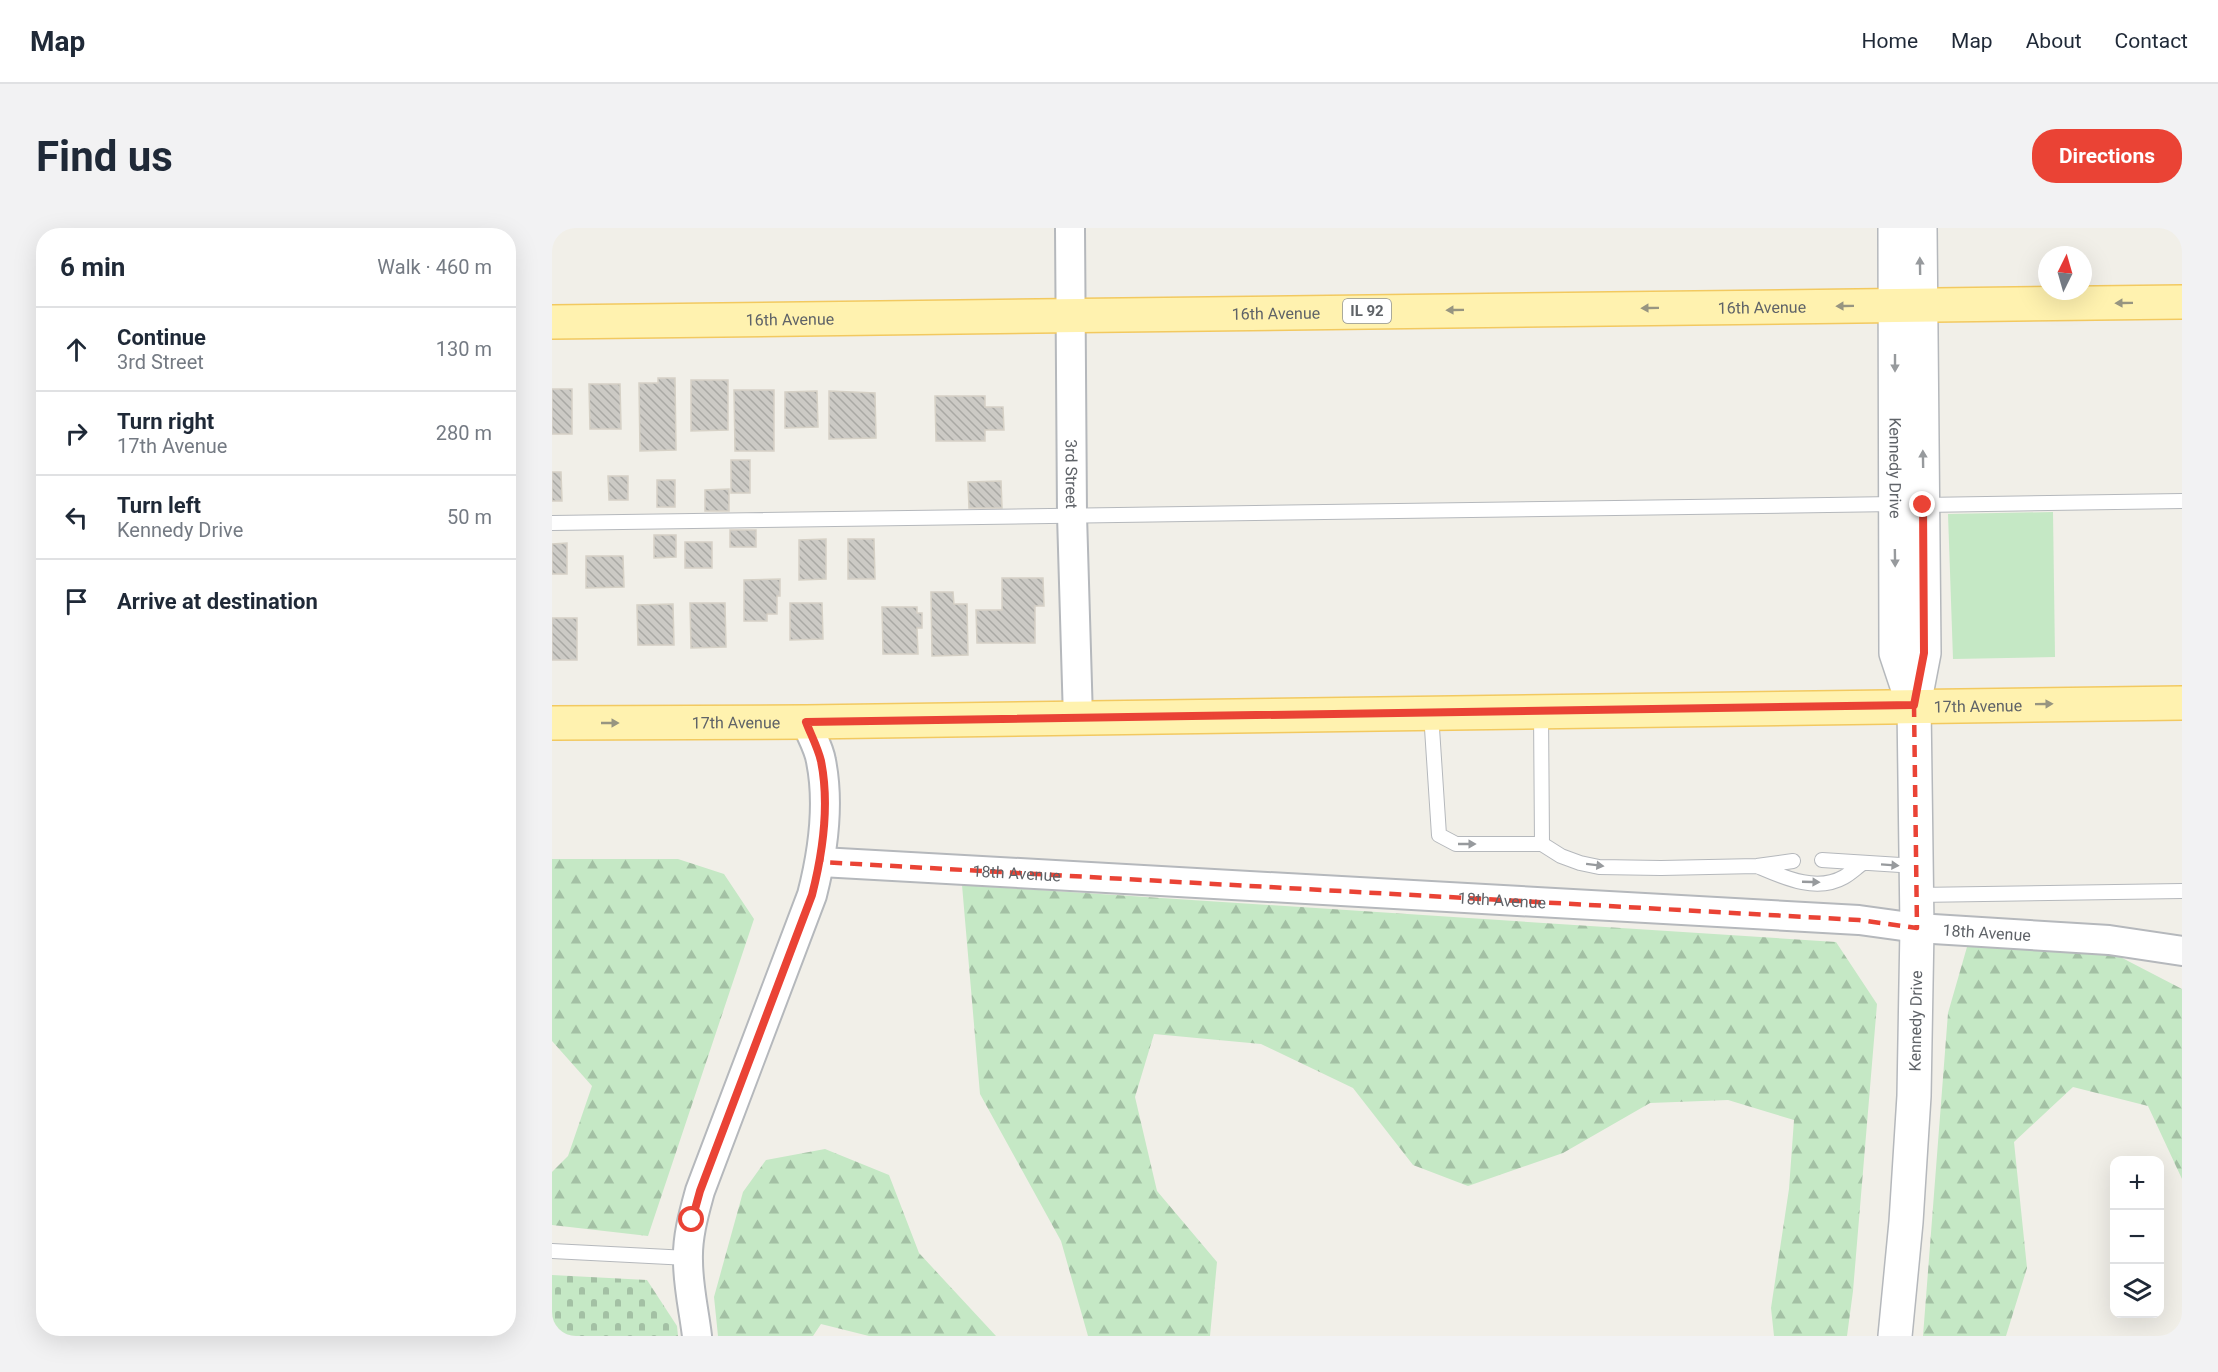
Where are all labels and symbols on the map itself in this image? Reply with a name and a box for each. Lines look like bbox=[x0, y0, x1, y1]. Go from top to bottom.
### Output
north arrow bbox=[2038, 246, 2092, 300]
one-way arrow bbox=[1915, 257, 1925, 276]
street label: 16th Avenue bbox=[1718, 297, 1806, 317]
one-way arrow bbox=[2114, 298, 2133, 308]
road number: IL 92 bbox=[1343, 299, 1391, 323]
one-way arrow bbox=[1835, 301, 1854, 310]
street label: 16th Avenue bbox=[1232, 303, 1320, 323]
one-way arrow bbox=[1640, 303, 1659, 313]
one-way arrow bbox=[1445, 305, 1464, 315]
street label: 16th Avenue bbox=[746, 309, 834, 329]
one-way arrow bbox=[1890, 354, 1900, 373]
street label: Kennedy Drive bbox=[1886, 417, 1905, 519]
street label: 3rd Street bbox=[1062, 439, 1081, 509]
one-way arrow bbox=[1918, 449, 1928, 468]
route end bbox=[1909, 491, 1935, 517]
one-way arrow bbox=[1890, 549, 1900, 568]
street label: 17th Avenue bbox=[1934, 696, 2022, 716]
one-way arrow bbox=[2035, 699, 2054, 709]
street label: 17th Avenue bbox=[692, 713, 780, 732]
one-way arrow bbox=[601, 718, 620, 728]
one-way arrow bbox=[1457, 839, 1476, 849]
one-way arrow bbox=[1880, 860, 1899, 869]
street label: 18th Avenue bbox=[972, 861, 1061, 885]
one-way arrow bbox=[1586, 861, 1605, 870]
one-way arrow bbox=[1802, 878, 1821, 887]
street label: 18th Avenue bbox=[1457, 888, 1547, 912]
street label: 18th Avenue bbox=[1942, 920, 2031, 945]
street label: Kennedy Drive bbox=[1905, 970, 1926, 1071]
route start bbox=[678, 1206, 704, 1232]

